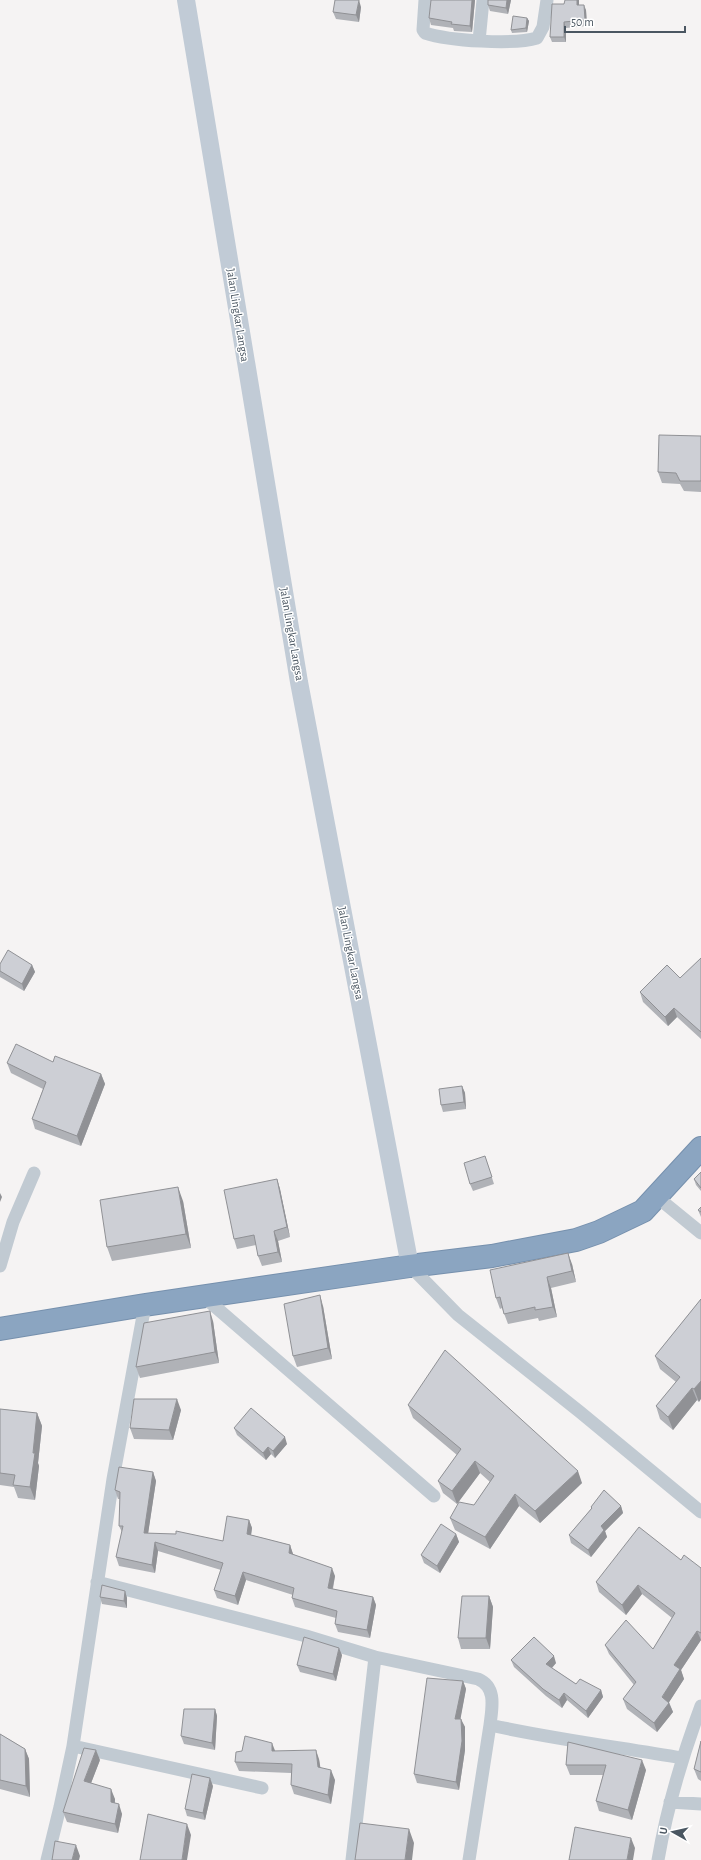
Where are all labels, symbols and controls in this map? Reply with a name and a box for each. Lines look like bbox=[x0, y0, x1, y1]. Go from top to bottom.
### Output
scale bar bbox=[565, 8, 685, 34]
text: 50 m bbox=[571, 16, 594, 28]
street label: Jalan Lingkar Langsa bbox=[225, 267, 251, 363]
street label: Jalan Lingkar Langsa bbox=[278, 586, 306, 682]
street label: Jalan Lingkar Langsa bbox=[336, 905, 366, 1001]
north arrow bbox=[653, 1812, 693, 1852]
text: U bbox=[658, 1826, 670, 1835]

